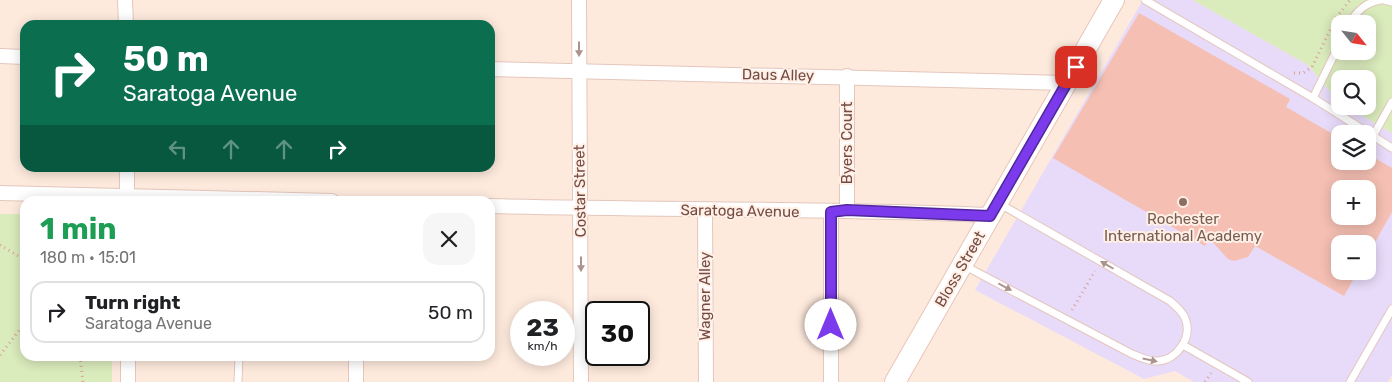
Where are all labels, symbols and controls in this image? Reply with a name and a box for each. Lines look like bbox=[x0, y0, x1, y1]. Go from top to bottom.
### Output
north arrow bbox=[1331, 15, 1376, 60]
map controls bbox=[1331, 15, 1376, 280]
text: 50 m bbox=[123, 38, 209, 80]
icon: right bbox=[40, 40, 105, 105]
one-way arrow bbox=[575, 41, 583, 57]
pin bbox=[1055, 46, 1097, 88]
icon: arrive bbox=[1062, 53, 1090, 81]
street label: Daus Alley bbox=[742, 65, 814, 85]
button: search bbox=[1331, 70, 1376, 115]
text: Saratoga Avenue bbox=[123, 80, 297, 107]
street label: Byers Court bbox=[838, 102, 856, 184]
button: layers bbox=[1331, 125, 1376, 170]
icon: left bbox=[164, 135, 192, 163]
icon: ahead bbox=[217, 135, 245, 163]
icon: ahead bbox=[270, 135, 298, 163]
icon: right bbox=[323, 135, 351, 163]
street label: Costar Street bbox=[570, 144, 590, 238]
button: + bbox=[1331, 180, 1376, 225]
marker: Rochester International Academy bbox=[1177, 196, 1189, 208]
street label: Saratoga Avenue bbox=[680, 201, 800, 221]
place label: Rochester International Academy bbox=[1104, 210, 1262, 245]
text: 1 min bbox=[40, 211, 117, 247]
button: close bbox=[423, 213, 475, 265]
street label: Bloss Street bbox=[931, 228, 989, 310]
button: − bbox=[1331, 235, 1376, 280]
text: 180 m · 15:01 bbox=[40, 248, 136, 267]
street label: Wagner Alley bbox=[696, 252, 714, 340]
one-way arrow bbox=[577, 256, 585, 272]
one-way arrow bbox=[1100, 261, 1114, 269]
one-way arrow bbox=[998, 283, 1013, 291]
text: Turn right bbox=[85, 291, 180, 314]
icon: right bbox=[42, 298, 70, 326]
position arrow bbox=[804, 298, 856, 350]
text: 50 m bbox=[428, 301, 473, 324]
speed limit sign: 30 bbox=[585, 301, 650, 366]
text: 23 bbox=[526, 313, 559, 342]
text: Saratoga Avenue bbox=[85, 314, 212, 333]
text: km/h bbox=[528, 339, 557, 353]
one-way arrow bbox=[1143, 356, 1159, 364]

